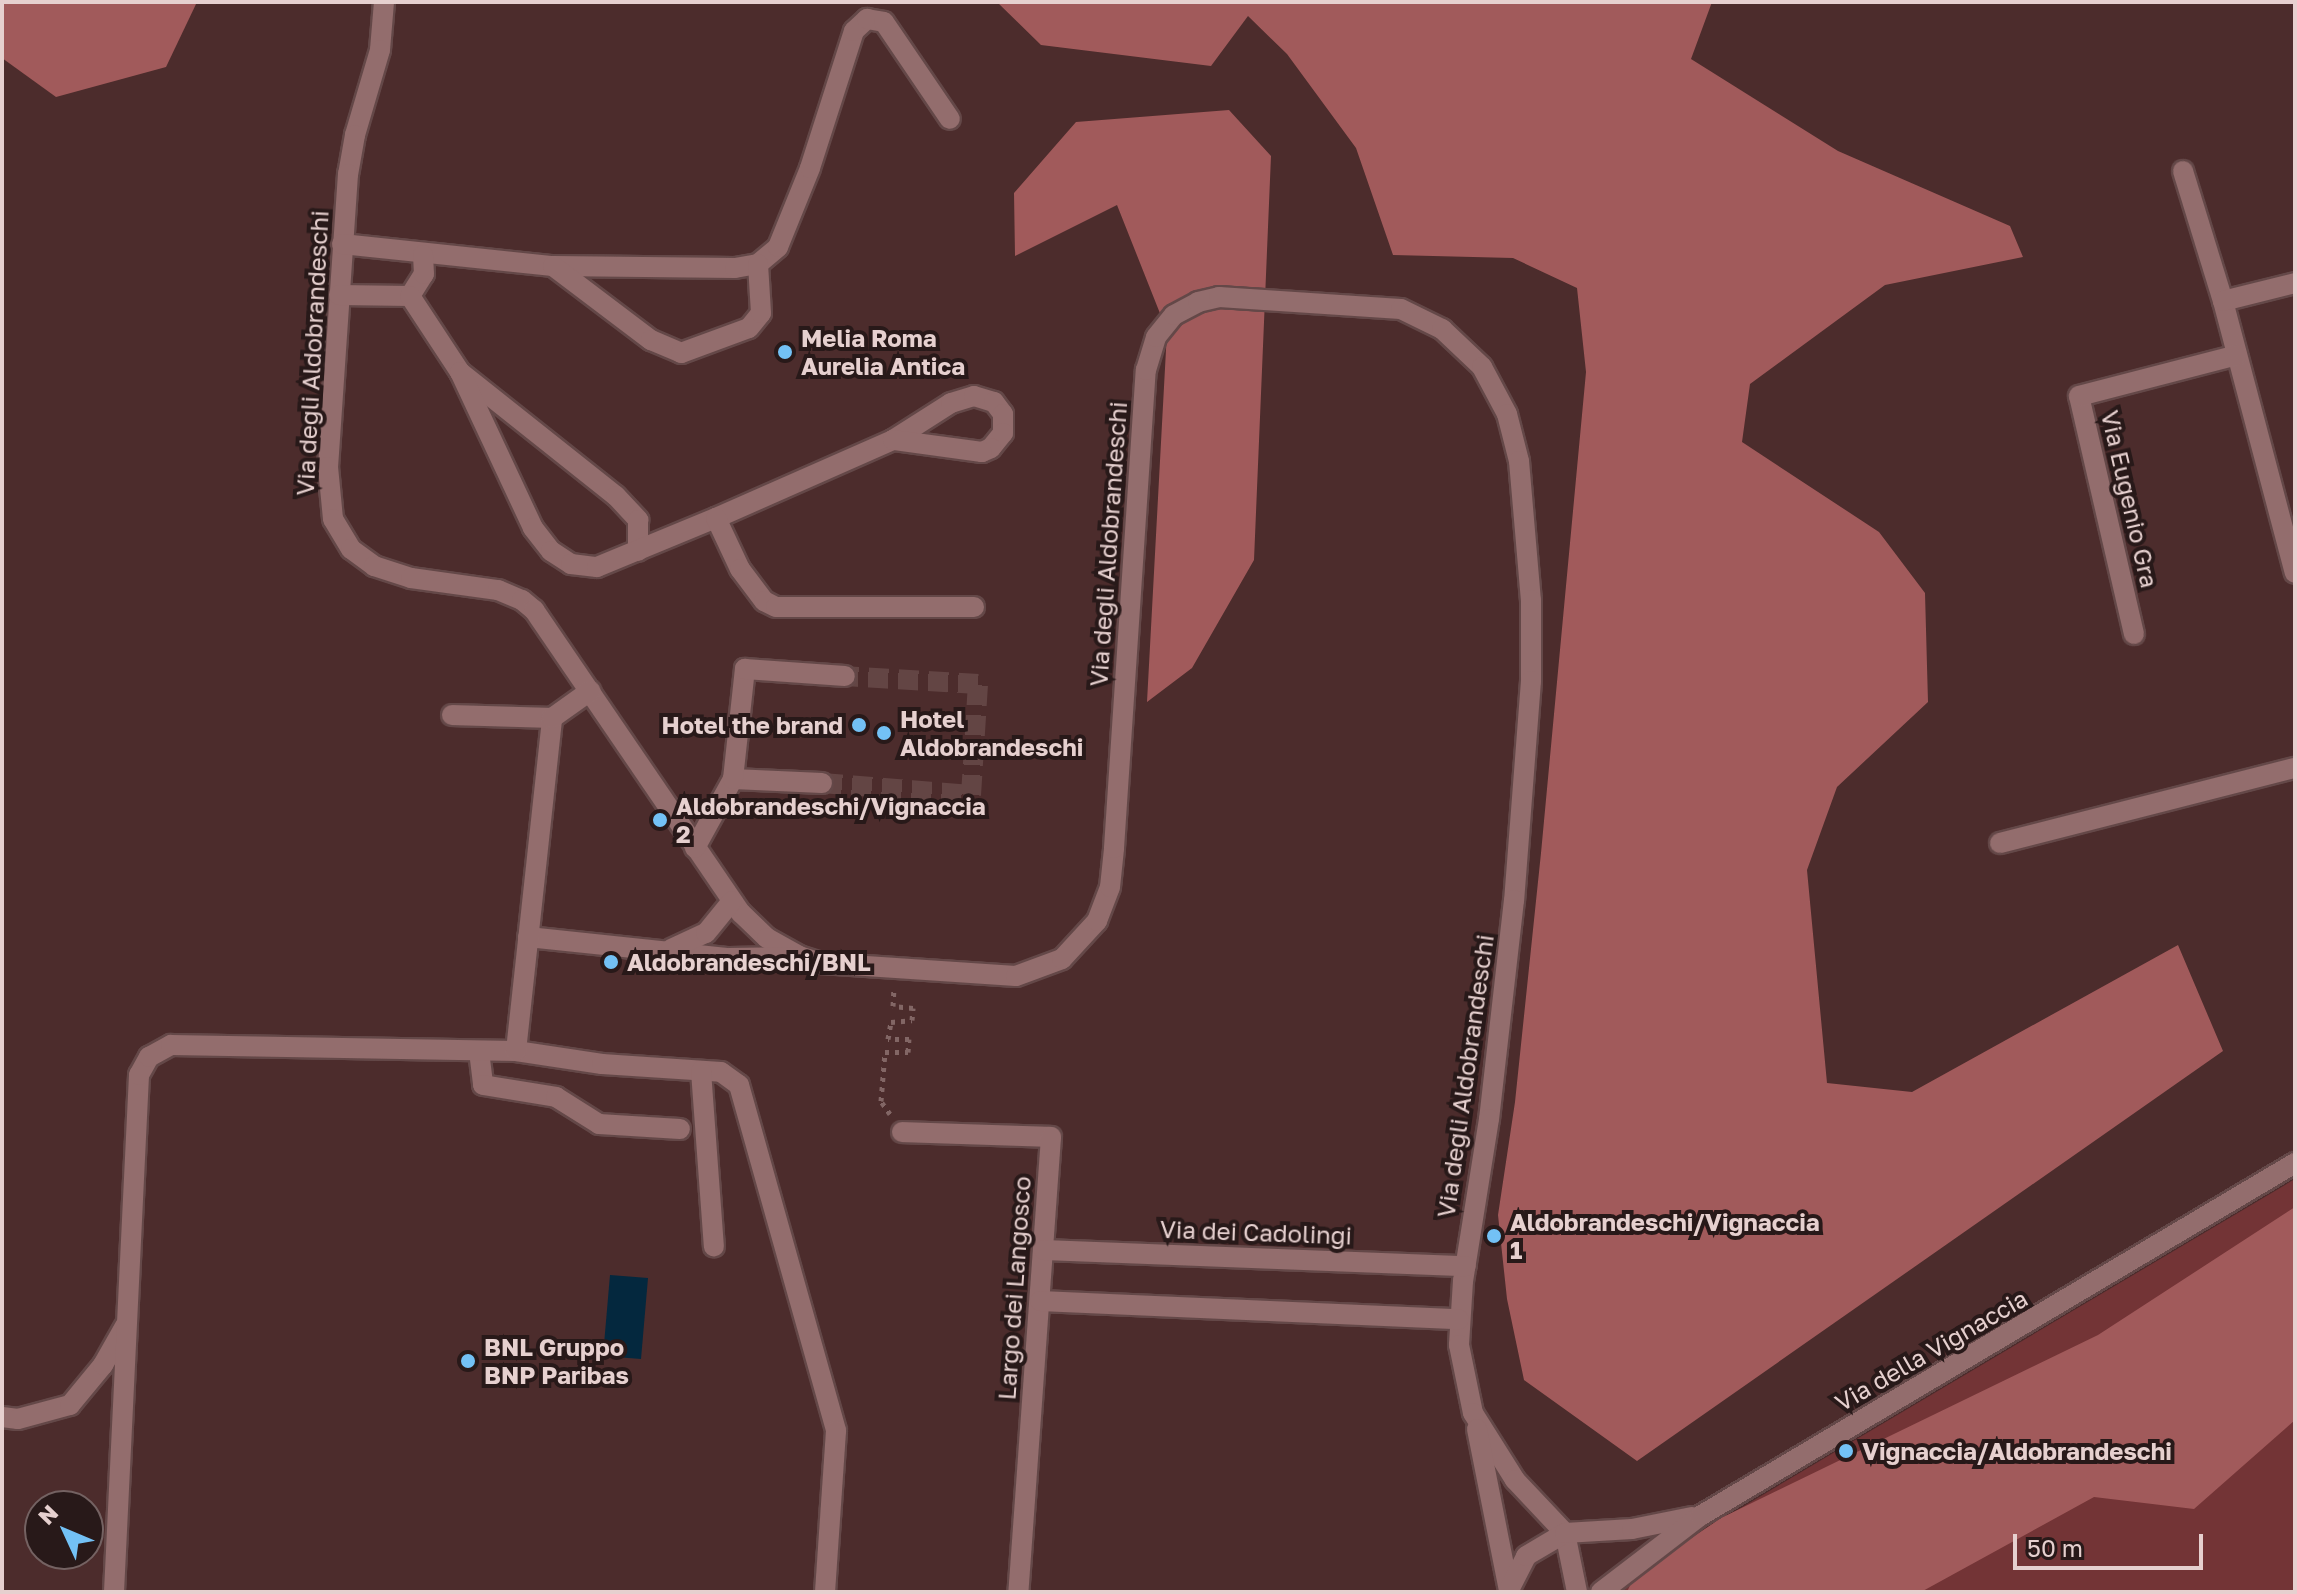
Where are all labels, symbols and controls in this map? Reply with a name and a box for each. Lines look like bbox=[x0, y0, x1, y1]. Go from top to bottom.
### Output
street label: Via degli Aldobrandeschi bbox=[290, 210, 334, 496]
place label: Melia Roma Aurelia Antica bbox=[801, 324, 965, 380]
marker: Melia Roma Aurelia Antica bbox=[776, 343, 794, 361]
street label: Via degli Aldobrandeschi bbox=[1084, 400, 1132, 688]
street label: Via Eugenio Gra bbox=[2096, 408, 2164, 590]
place label: Hotel Aldobrandeschi bbox=[900, 705, 1083, 761]
place label: Hotel the brand bbox=[661, 711, 843, 739]
marker: Hotel the brand bbox=[850, 716, 868, 734]
marker: Hotel Aldobrandeschi bbox=[875, 724, 893, 742]
place label: Aldobrandeschi/Vignaccia 2 bbox=[676, 792, 986, 848]
marker: Aldobrandeschi/Vignaccia 2 bbox=[651, 811, 669, 829]
street label: Via degli Aldobrandeschi bbox=[1431, 933, 1499, 1219]
place label: Aldobrandeschi/BNL bbox=[627, 948, 871, 976]
marker: Aldobrandeschi/BNL bbox=[602, 953, 620, 971]
street label: Largo dei Langosco bbox=[992, 1175, 1036, 1401]
place label: Aldobrandeschi/Vignaccia 1 bbox=[1510, 1208, 1820, 1264]
street label: Via dei Cadolingi bbox=[1159, 1214, 1353, 1250]
marker: Aldobrandeschi/Vignaccia 1 bbox=[1485, 1227, 1503, 1245]
street label: Via della Vignaccia bbox=[1830, 1283, 2032, 1417]
place label: BNL Gruppo BNP Paribas bbox=[484, 1333, 629, 1389]
marker: BNL Gruppo BNP Paribas bbox=[459, 1352, 477, 1370]
place label: Vignaccia/Aldobrandeschi bbox=[1862, 1437, 2172, 1465]
marker: Vignaccia/Aldobrandeschi bbox=[1837, 1442, 1855, 1460]
north arrow bbox=[24, 1490, 104, 1570]
text: N bbox=[32, 1499, 63, 1530]
scale bar bbox=[2017, 1518, 2207, 1568]
text: 50 m bbox=[2027, 1533, 2083, 1562]

